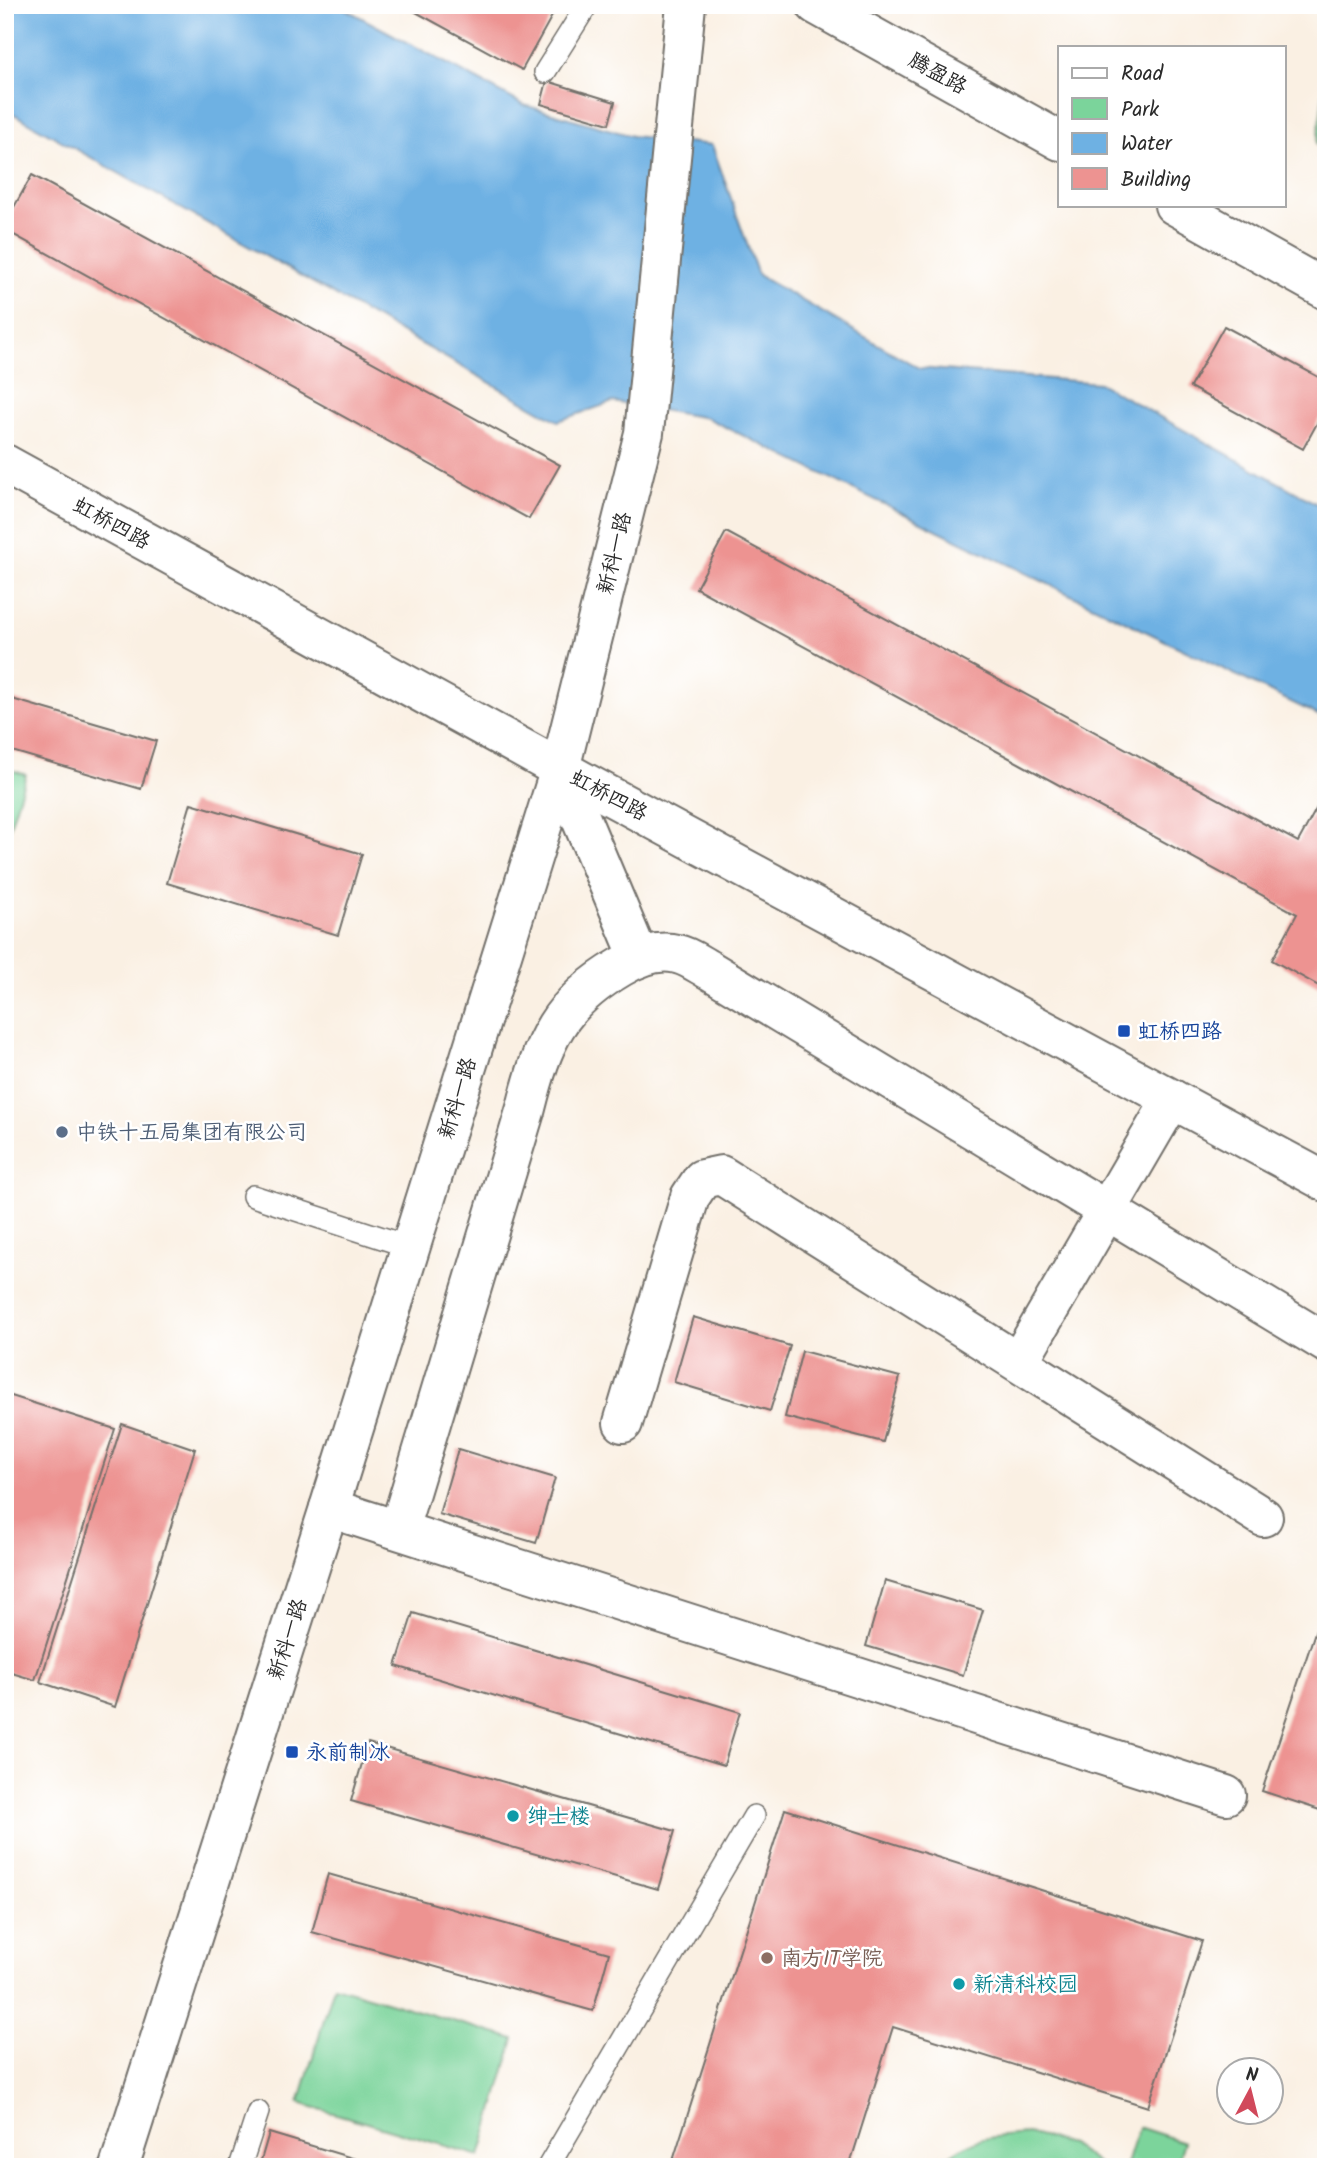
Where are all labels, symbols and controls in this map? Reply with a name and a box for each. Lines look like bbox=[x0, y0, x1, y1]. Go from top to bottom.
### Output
street label: 腾盈路 bbox=[902, 45, 973, 104]
legend bbox=[1058, 46, 1286, 206]
text: Road bbox=[1121, 58, 1164, 91]
text: Park bbox=[1121, 94, 1159, 127]
text: Water bbox=[1121, 128, 1173, 161]
text: Building bbox=[1121, 164, 1191, 197]
street label: 虹桥四路 bbox=[67, 490, 156, 559]
street label: 新科一路 bbox=[589, 509, 642, 598]
street label: 虹桥四路 bbox=[563, 762, 653, 831]
place label: 虹桥四路 bbox=[1138, 1016, 1222, 1049]
marker: 虹桥四路 bbox=[1116, 1023, 1132, 1039]
street label: 新科一路 bbox=[430, 1053, 486, 1143]
place label: 中铁十五局集团有限公司 bbox=[76, 1117, 307, 1150]
marker: 中铁十五局集团有限公司 bbox=[54, 1124, 70, 1140]
street label: 新科一路 bbox=[260, 1594, 317, 1685]
place label: 永前制冰 bbox=[306, 1737, 390, 1770]
marker: 永前制冰 bbox=[284, 1744, 300, 1760]
place label: 绅士楼 bbox=[527, 1801, 590, 1834]
marker: 绅士楼 bbox=[505, 1808, 521, 1824]
place label: 南方IT学院 bbox=[781, 1943, 883, 1976]
marker: 南方IT学院 bbox=[759, 1950, 775, 1966]
place label: 新清科校园 bbox=[973, 1969, 1078, 2002]
marker: 新清科校园 bbox=[951, 1976, 967, 1992]
north arrow bbox=[1216, 2056, 1286, 2126]
text: N bbox=[1244, 2060, 1260, 2092]

